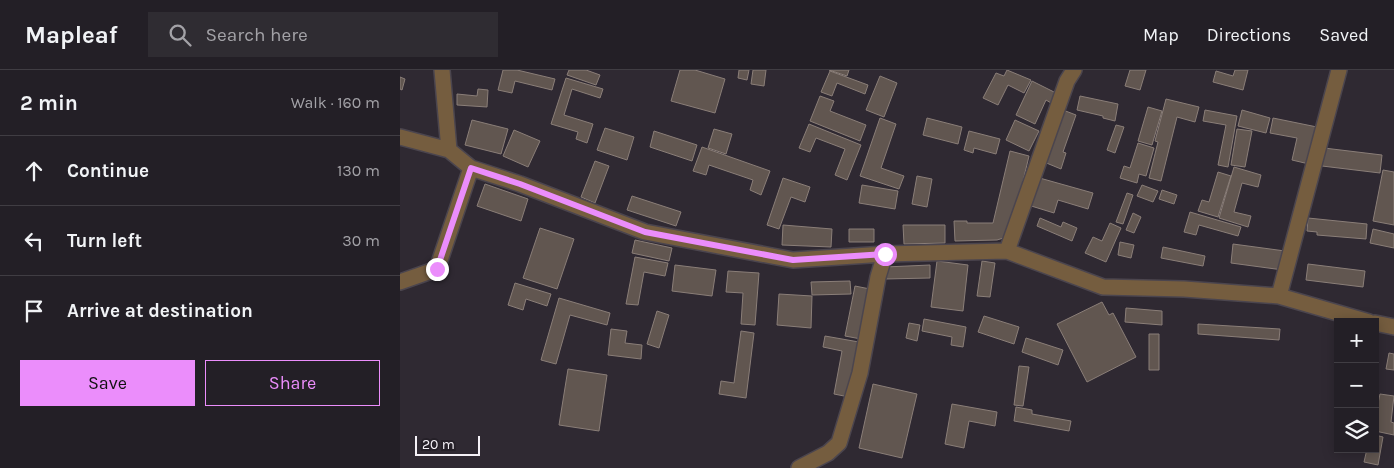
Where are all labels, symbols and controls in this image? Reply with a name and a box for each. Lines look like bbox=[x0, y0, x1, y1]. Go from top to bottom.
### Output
search box bbox=[148, 12, 498, 57]
text: Mapleaf bbox=[25, 21, 118, 49]
icon: search bbox=[166, 21, 194, 49]
text: Search here bbox=[206, 24, 308, 46]
text: Map bbox=[1143, 24, 1179, 46]
text: Directions bbox=[1207, 24, 1291, 46]
text: Saved bbox=[1319, 24, 1369, 46]
text: 2 min bbox=[20, 91, 78, 115]
text: Walk · 160 m bbox=[291, 93, 380, 112]
icon: ahead bbox=[20, 157, 48, 185]
text: Continue bbox=[67, 160, 149, 182]
text: 130 m bbox=[337, 161, 380, 180]
icon: left bbox=[20, 227, 48, 255]
text: Turn left bbox=[67, 230, 142, 252]
text: 30 m bbox=[342, 231, 380, 250]
route start bbox=[874, 243, 897, 266]
route end bbox=[426, 258, 449, 281]
icon: arrive bbox=[20, 297, 48, 325]
text: Arrive at destination bbox=[67, 300, 253, 322]
map controls bbox=[1334, 318, 1379, 453]
button: + bbox=[1334, 318, 1379, 363]
button: Save bbox=[20, 360, 195, 406]
button: Share bbox=[205, 360, 380, 406]
button: − bbox=[1334, 363, 1379, 408]
button: layers bbox=[1334, 408, 1379, 453]
scale bar bbox=[415, 433, 480, 456]
text: 20 m bbox=[422, 436, 455, 453]

